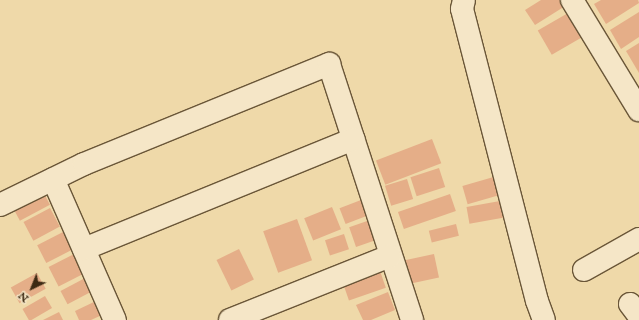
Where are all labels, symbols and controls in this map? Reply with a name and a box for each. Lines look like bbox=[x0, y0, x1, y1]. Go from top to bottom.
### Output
north arrow bbox=[12, 268, 52, 308]
text: N bbox=[16, 288, 32, 305]

